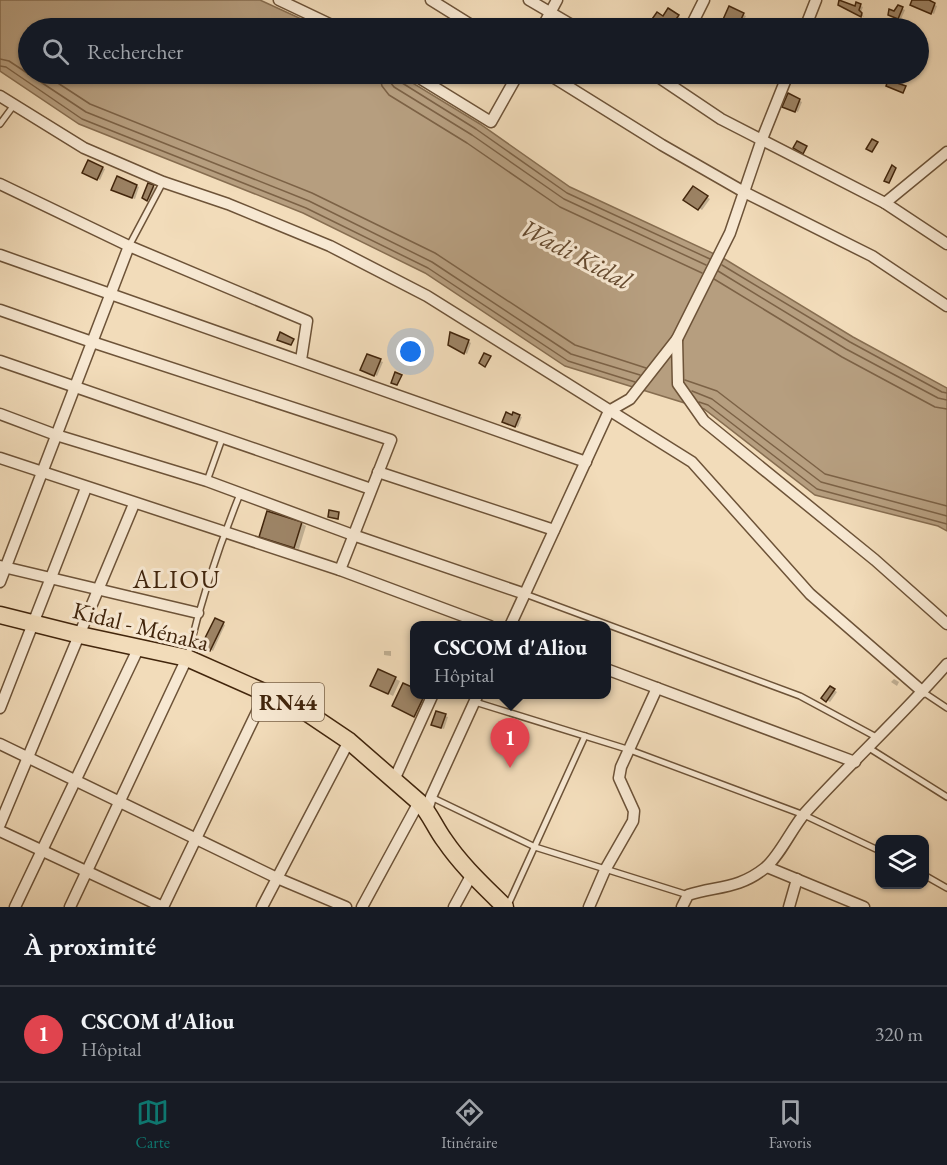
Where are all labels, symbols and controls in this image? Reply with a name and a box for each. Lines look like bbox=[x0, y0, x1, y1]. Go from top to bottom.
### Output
search box bbox=[18, 18, 929, 84]
icon: search bbox=[39, 35, 72, 68]
text: Rechercher bbox=[87, 37, 183, 66]
water label: Wadi Kidal bbox=[514, 210, 638, 298]
your location bbox=[396, 337, 425, 366]
district label: ALIOU bbox=[132, 562, 221, 596]
street label: Kidal - Ménaka bbox=[70, 594, 213, 658]
popup bbox=[410, 621, 611, 699]
text: CSCOM d'Aliou bbox=[434, 633, 587, 662]
text: Hôpital bbox=[434, 662, 494, 688]
road number: RN44 bbox=[252, 683, 324, 721]
pin: 1 bbox=[490, 718, 530, 768]
map controls bbox=[875, 835, 929, 889]
button: layers bbox=[875, 835, 929, 889]
text: À proximité bbox=[24, 929, 156, 963]
text: CSCOM d'Aliou bbox=[81, 1007, 234, 1036]
text: 1 bbox=[38, 1021, 49, 1047]
text: 320 m bbox=[875, 1021, 923, 1047]
text: Hôpital bbox=[81, 1036, 141, 1062]
tab: Carte bbox=[136, 1096, 170, 1153]
tab: Itinéraire bbox=[441, 1096, 497, 1153]
tab: Favoris bbox=[769, 1096, 811, 1153]

